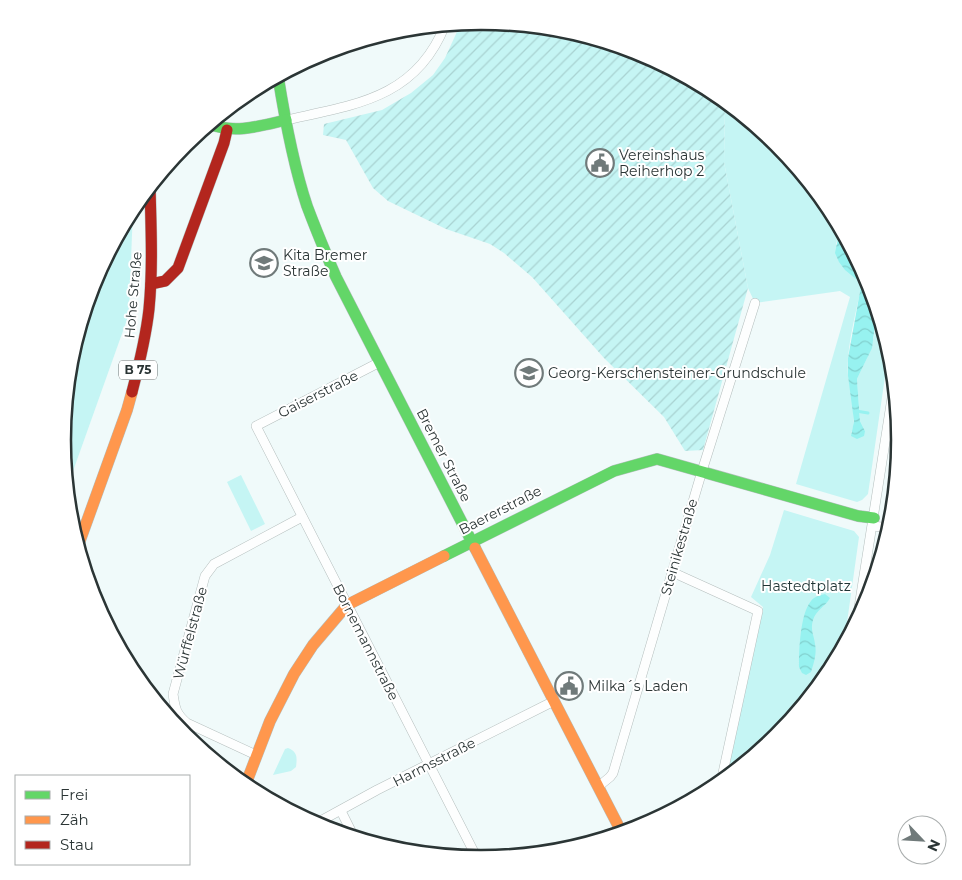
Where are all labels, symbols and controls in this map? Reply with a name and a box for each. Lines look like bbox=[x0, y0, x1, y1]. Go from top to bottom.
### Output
place label: Vereinshaus Reiherhop 2 bbox=[619, 146, 705, 180]
public building icon: Vereinshaus Reiherhop 2 bbox=[585, 148, 615, 178]
place label: Kita Bremer Straße bbox=[283, 246, 368, 280]
school or university icon: Kita Bremer Straße bbox=[249, 248, 279, 278]
street label: Hohe Straße bbox=[120, 251, 146, 339]
school or university icon: Georg-Kerschensteiner-Grundschule bbox=[514, 358, 544, 388]
road number: B 75 bbox=[119, 360, 157, 380]
place label: Georg-Kerschensteiner-Grundschule bbox=[548, 364, 806, 382]
street label: Gaiserstraße bbox=[275, 366, 361, 422]
street label: Bremer Straße bbox=[413, 405, 475, 505]
street label: Baererstraße bbox=[456, 481, 544, 539]
street label: Steinikestraße bbox=[657, 497, 701, 597]
park label: Hastedtplatz bbox=[761, 577, 851, 595]
street label: Bornemannstraße bbox=[329, 581, 403, 703]
street label: Würffelstraße bbox=[169, 585, 211, 681]
public building icon: Milka´s Laden bbox=[554, 671, 584, 701]
place label: Milka´s Laden bbox=[588, 677, 688, 695]
street label: Harmsstraße bbox=[390, 733, 478, 791]
legend bbox=[15, 775, 190, 865]
text: Frei bbox=[60, 785, 88, 804]
text: Zäh bbox=[60, 810, 89, 829]
north arrow bbox=[897, 815, 947, 865]
text: Stau bbox=[60, 835, 94, 854]
text: N bbox=[923, 837, 944, 854]

